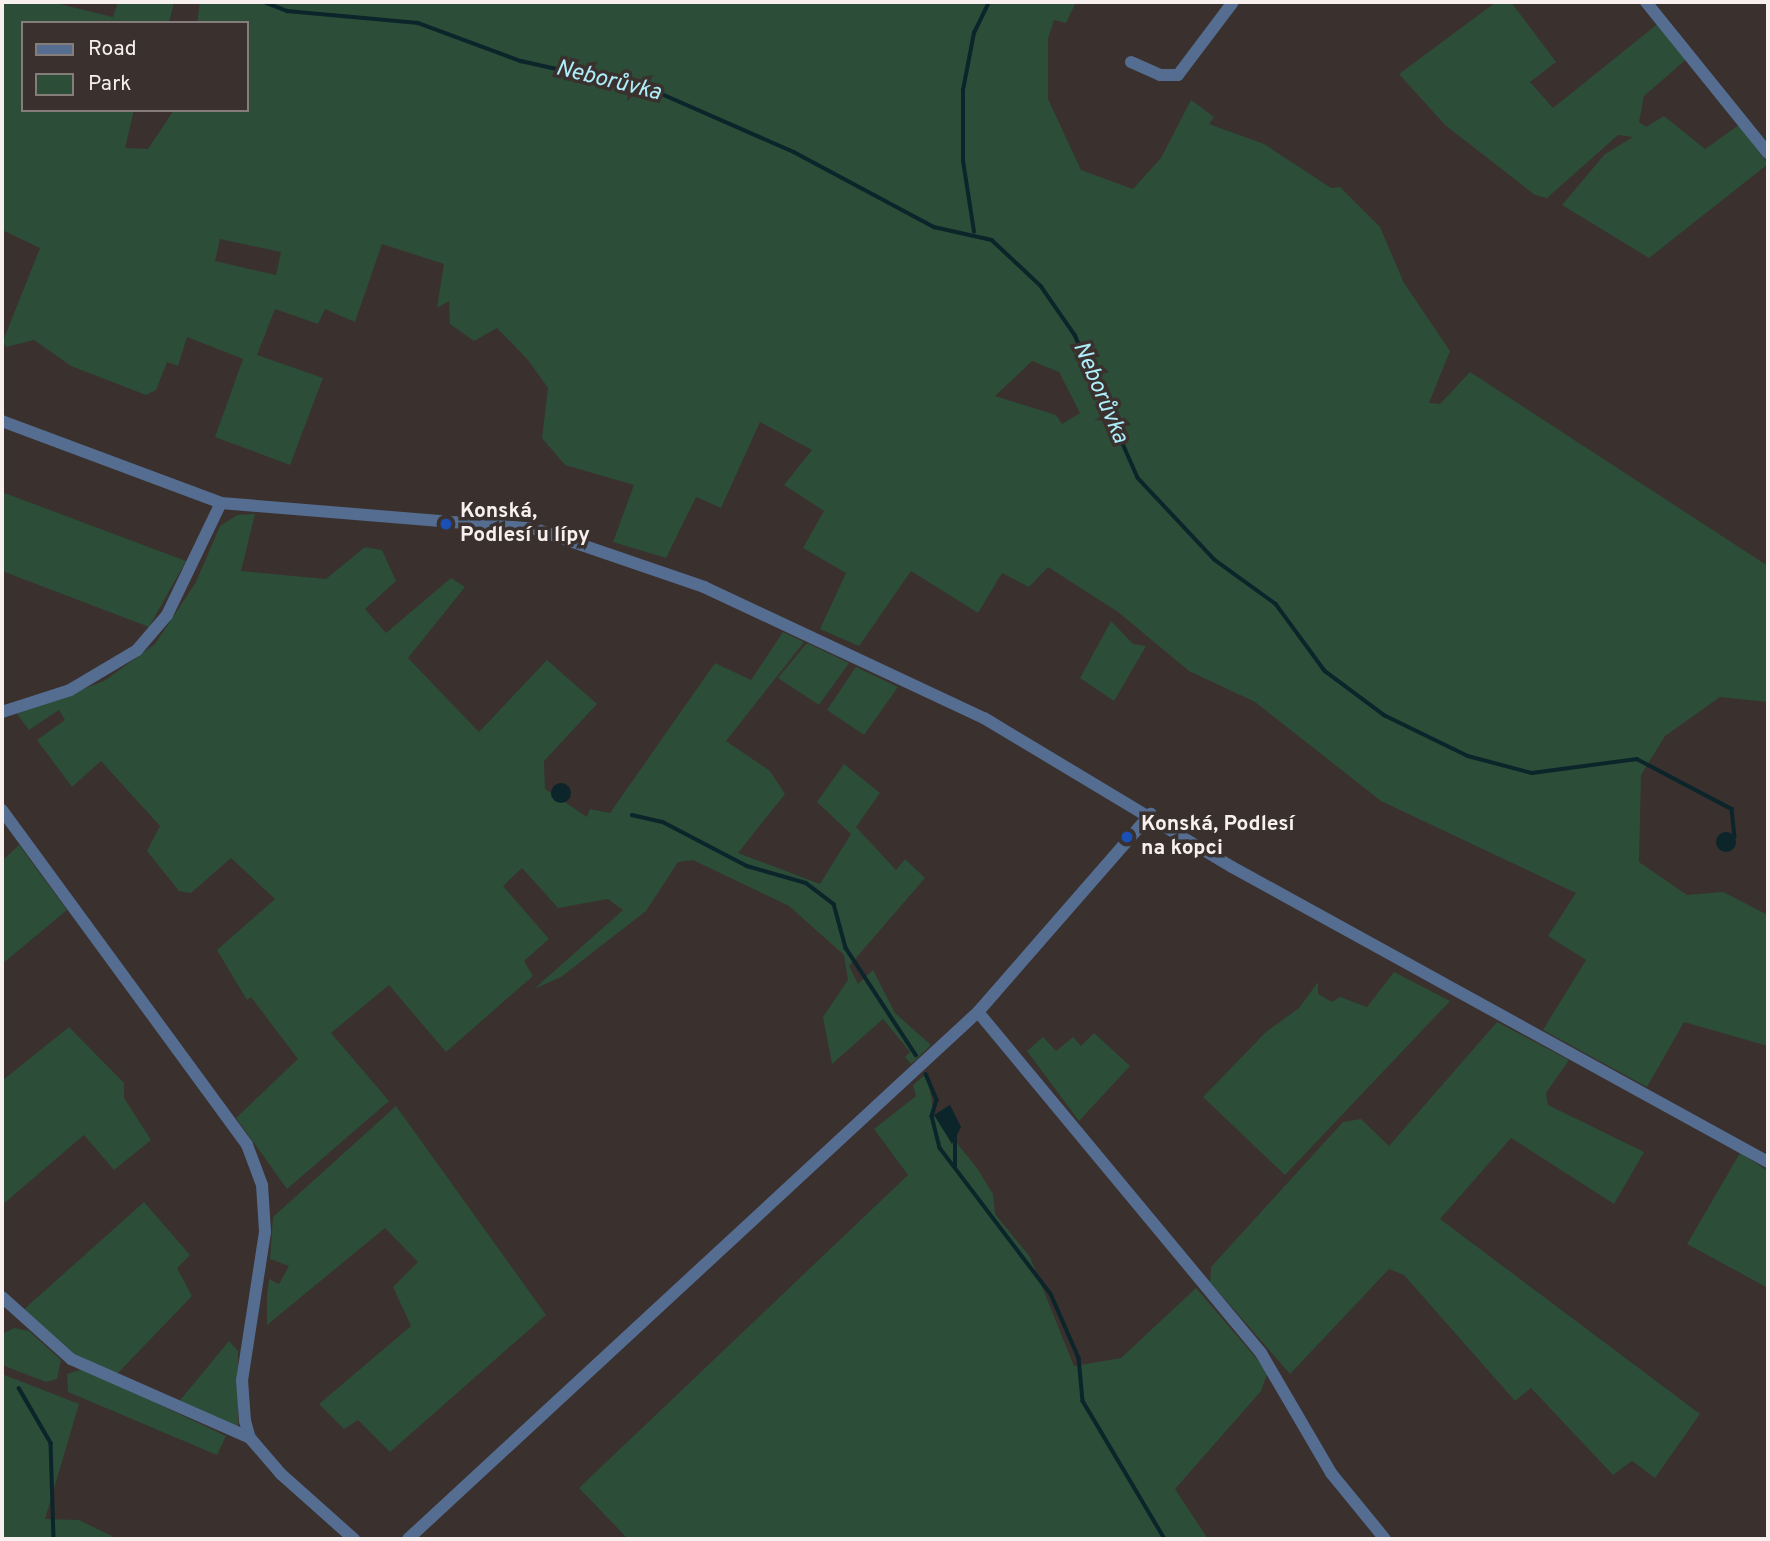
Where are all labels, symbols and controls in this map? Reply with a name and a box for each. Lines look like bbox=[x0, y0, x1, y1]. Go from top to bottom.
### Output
legend bbox=[21, 21, 248, 112]
text: Road bbox=[88, 36, 137, 63]
water label: Neborůvka bbox=[552, 56, 664, 108]
text: Park bbox=[88, 71, 131, 98]
water label: Neborůvka bbox=[1065, 338, 1133, 448]
place label: Konská, Podlesí u lípy bbox=[460, 499, 590, 549]
marker: Konská, Podlesí u lípy bbox=[438, 516, 454, 532]
place label: Konská, Podlesí na kopci bbox=[1141, 812, 1295, 862]
marker: Konská, Podlesí na kopci bbox=[1119, 829, 1135, 845]

